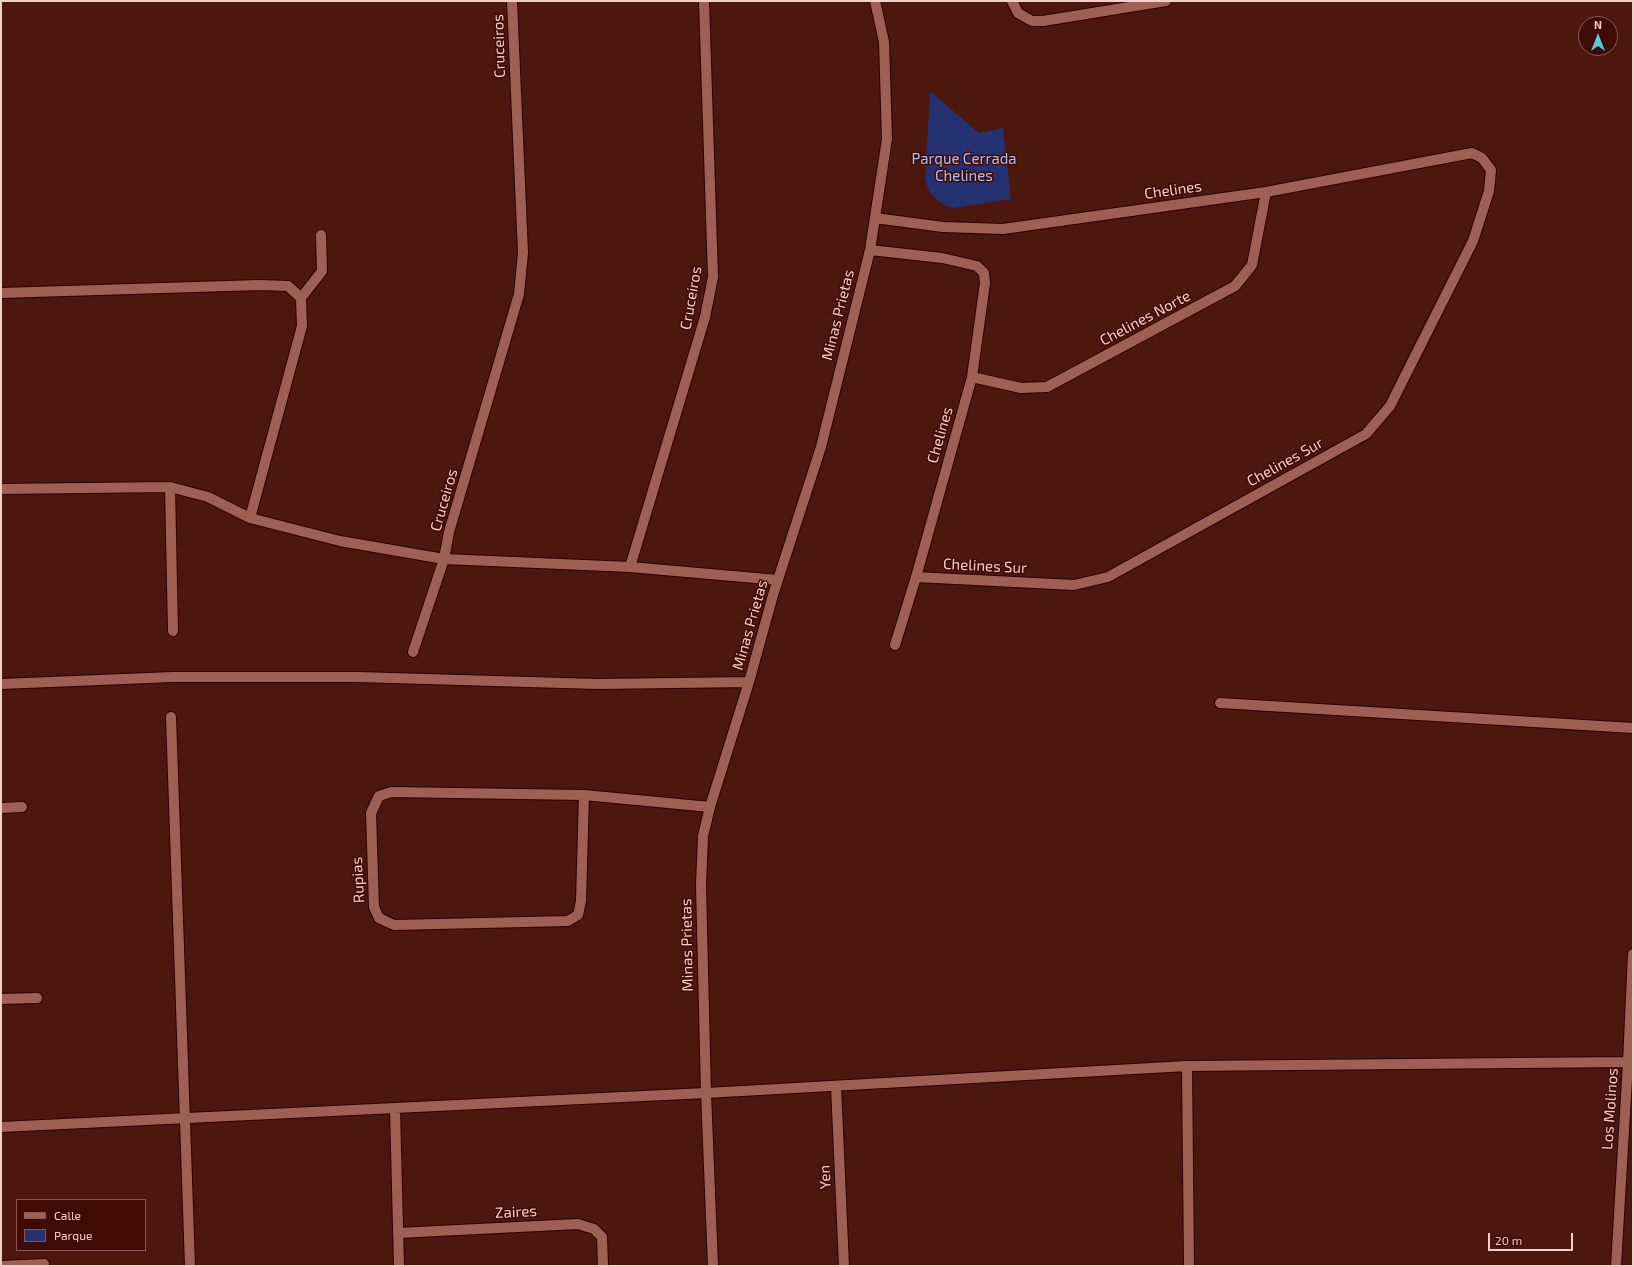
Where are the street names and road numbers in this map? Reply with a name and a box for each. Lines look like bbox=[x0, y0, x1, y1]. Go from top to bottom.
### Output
street label: Cruceiros bbox=[489, 14, 509, 78]
street label: Chelines bbox=[1143, 177, 1203, 203]
street label: Cruceiros bbox=[677, 265, 705, 331]
street label: Minas Prietas bbox=[818, 268, 858, 362]
street label: Chelines Norte bbox=[1097, 287, 1193, 349]
street label: Chelines bbox=[923, 405, 957, 465]
street label: Chelines Sur bbox=[1244, 434, 1326, 490]
street label: Cruceiros bbox=[427, 467, 461, 533]
street label: Chelines Sur bbox=[942, 555, 1028, 577]
street label: Minas Prietas bbox=[729, 578, 771, 672]
street label: Rupias bbox=[348, 857, 368, 903]
street label: Minas Prietas bbox=[677, 898, 697, 992]
street label: Los Molinos bbox=[1598, 1068, 1622, 1150]
street label: Yen bbox=[816, 1165, 834, 1189]
street label: Zaires bbox=[495, 1202, 537, 1222]

